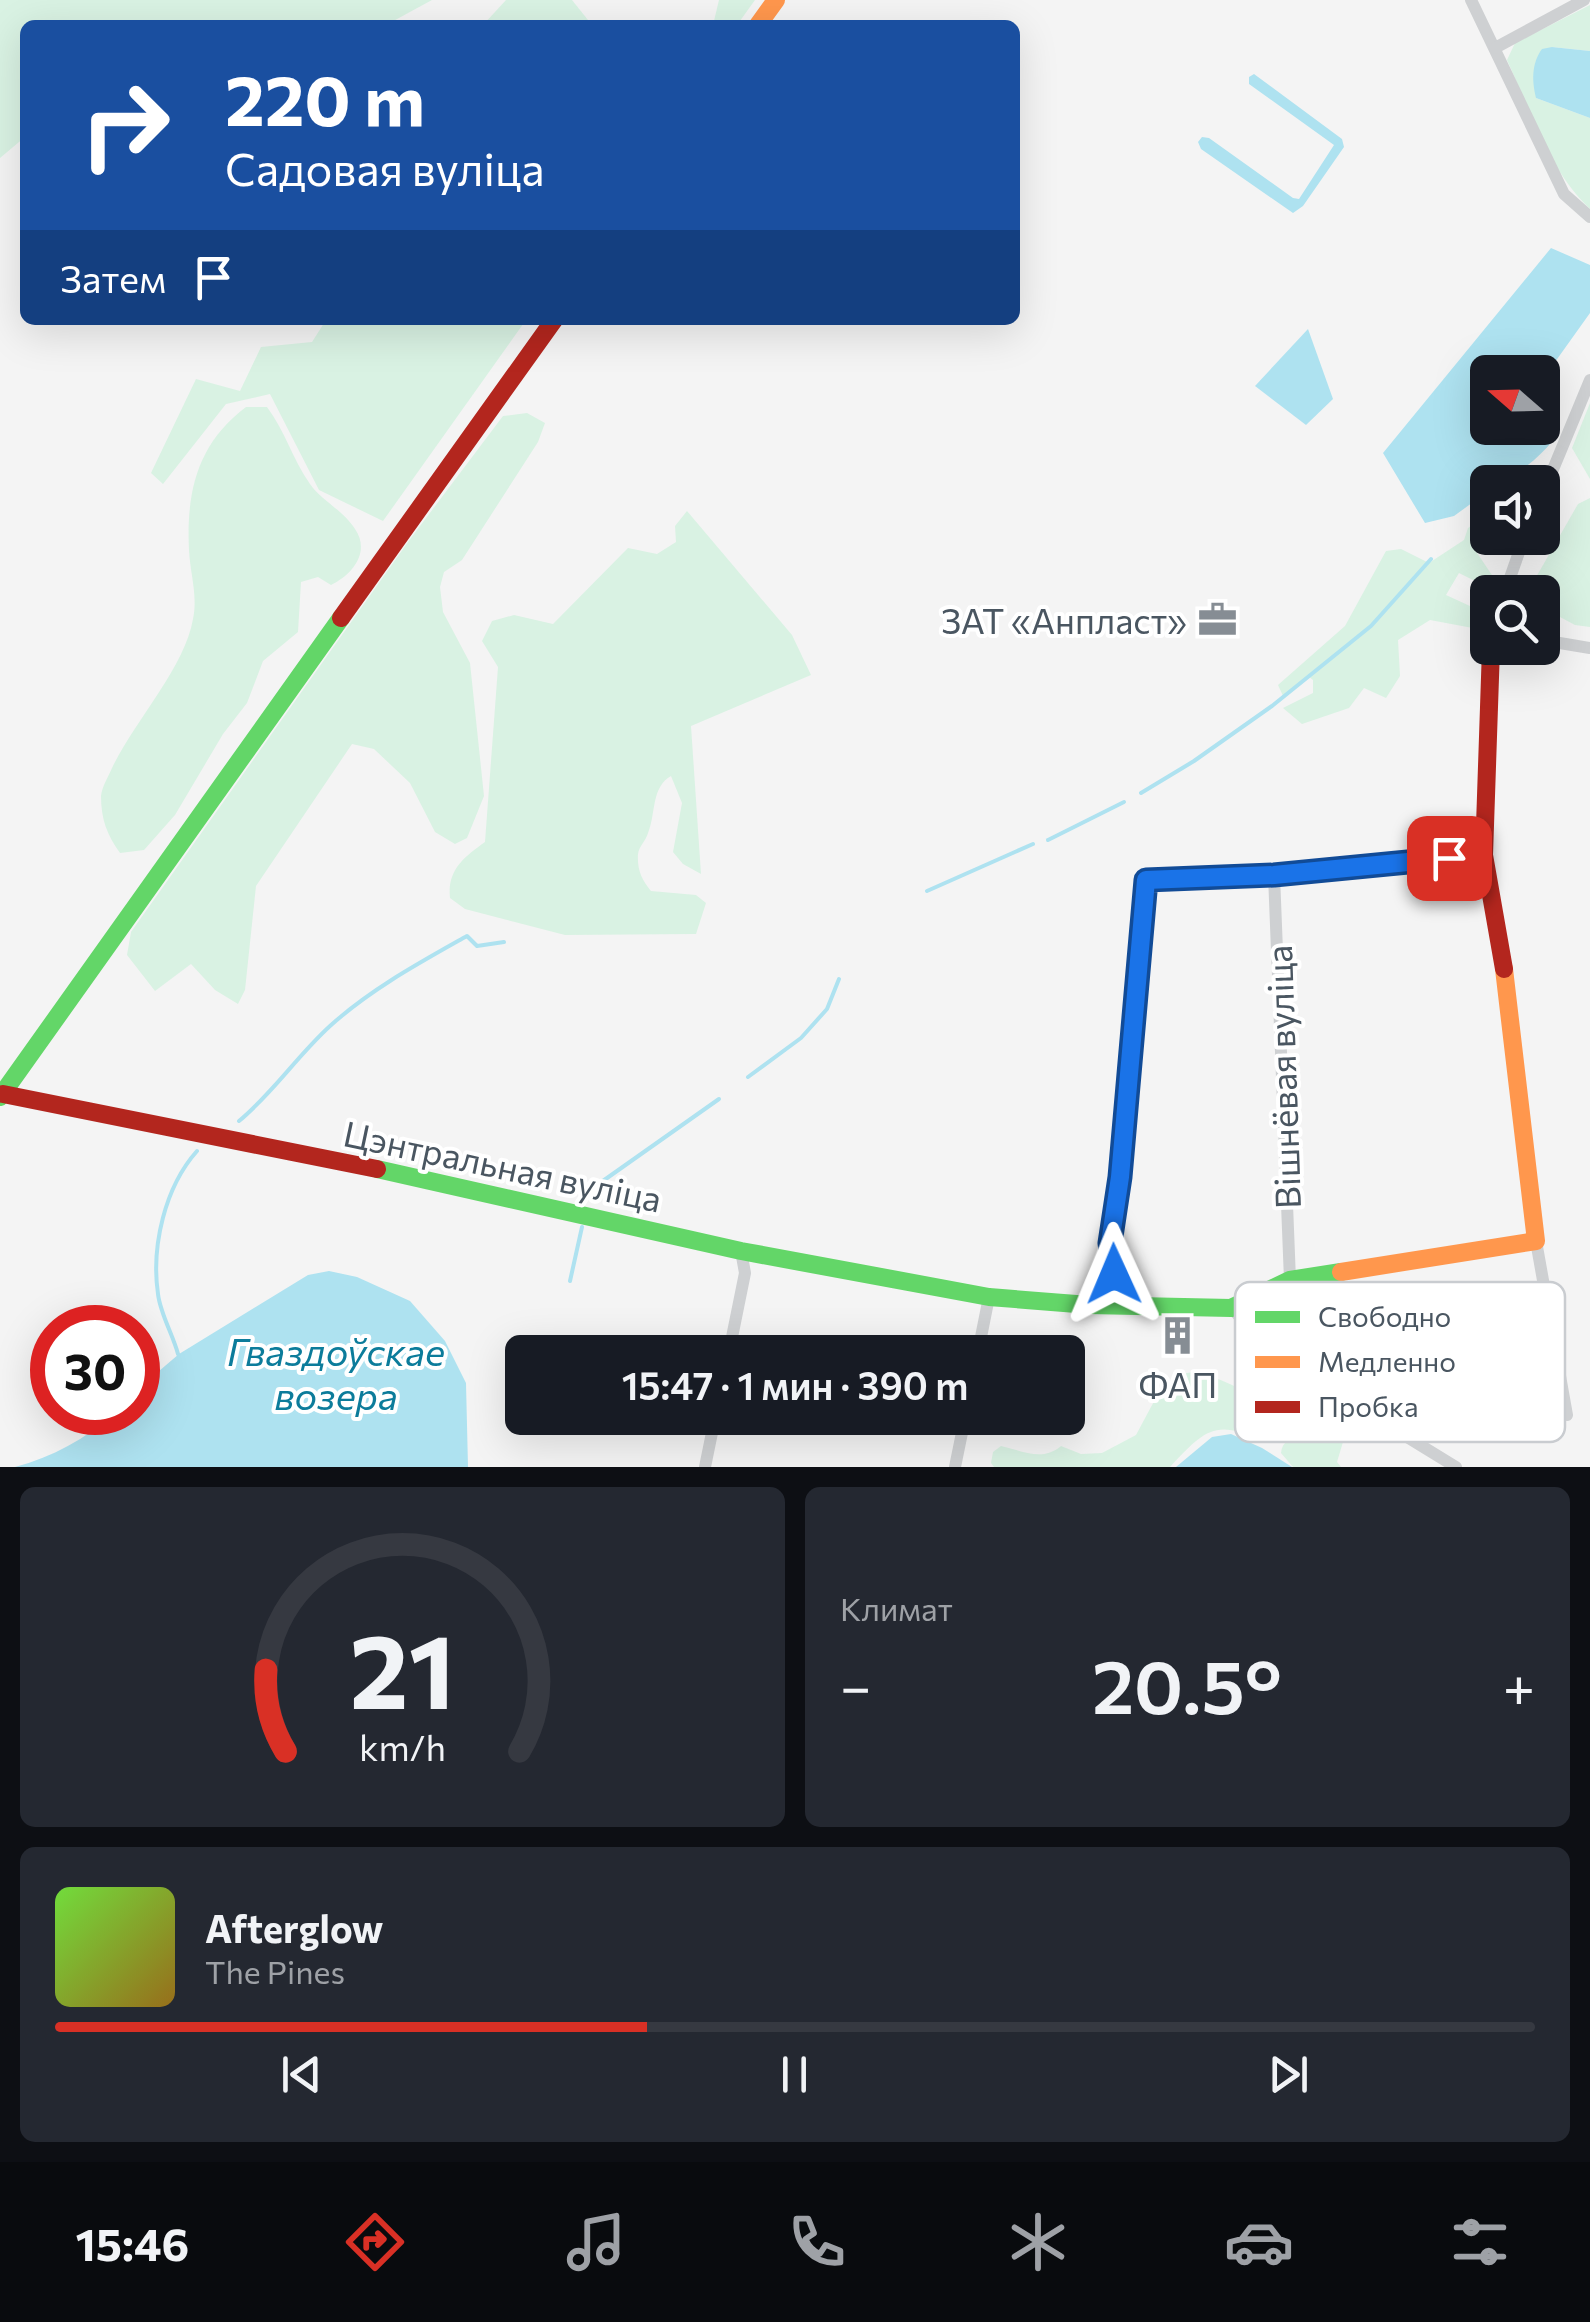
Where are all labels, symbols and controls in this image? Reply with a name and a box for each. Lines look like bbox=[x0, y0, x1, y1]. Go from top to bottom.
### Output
text: 220 m bbox=[225, 55, 425, 140]
icon: right bbox=[60, 60, 190, 190]
text: Садовая вуліца bbox=[225, 140, 544, 195]
icon: arrive bbox=[186, 250, 241, 305]
text: Затем bbox=[60, 254, 166, 301]
north arrow bbox=[1470, 355, 1560, 445]
map controls bbox=[1470, 355, 1560, 665]
button: sound bbox=[1470, 465, 1560, 555]
button: search bbox=[1470, 575, 1560, 665]
place label: ЗАТ «Анпласт» bbox=[941, 598, 1187, 641]
office icon: ЗАТ «Анпласт» bbox=[1196, 598, 1238, 640]
pin bbox=[1407, 816, 1492, 901]
icon: arrive bbox=[1422, 831, 1477, 886]
street label: Вішнёвая вуліца bbox=[1256, 944, 1308, 1210]
street label: Цэнтральная вуліца bbox=[340, 1110, 666, 1220]
position arrow bbox=[1062, 1222, 1166, 1326]
legend bbox=[1235, 1282, 1565, 1442]
text: Свободно bbox=[1318, 1299, 1451, 1333]
speed limit sign: 30 bbox=[30, 1305, 160, 1435]
building icon: ФАП bbox=[1157, 1315, 1199, 1357]
water label: Гваздоўскае возера bbox=[227, 1327, 445, 1418]
text: Медленно bbox=[1318, 1344, 1456, 1378]
text: 15:47 · 1 мин · 390 m bbox=[622, 1361, 968, 1408]
place label: ФАП bbox=[1138, 1362, 1218, 1405]
text: Пробка bbox=[1318, 1389, 1418, 1423]
text: Климат bbox=[840, 1588, 953, 1628]
text: 21 bbox=[349, 1603, 456, 1730]
text: 20.5° bbox=[1092, 1638, 1282, 1729]
text: − bbox=[840, 1651, 871, 1718]
text: + bbox=[1503, 1651, 1535, 1718]
text: km/h bbox=[359, 1725, 446, 1768]
text: Afterglow bbox=[205, 1904, 383, 1951]
text: The Pines bbox=[205, 1951, 345, 1991]
icon: previous bbox=[274, 2047, 329, 2102]
icon: pause bbox=[767, 2047, 822, 2102]
icon: next bbox=[1261, 2047, 1316, 2102]
icon: directions bbox=[340, 2207, 410, 2277]
icon: music bbox=[561, 2207, 631, 2277]
icon: phone bbox=[782, 2207, 852, 2277]
icon: climate bbox=[1003, 2207, 1073, 2277]
icon: car bbox=[1224, 2207, 1294, 2277]
icon: filters bbox=[1445, 2207, 1515, 2277]
text: 15:46 bbox=[75, 2215, 189, 2270]

